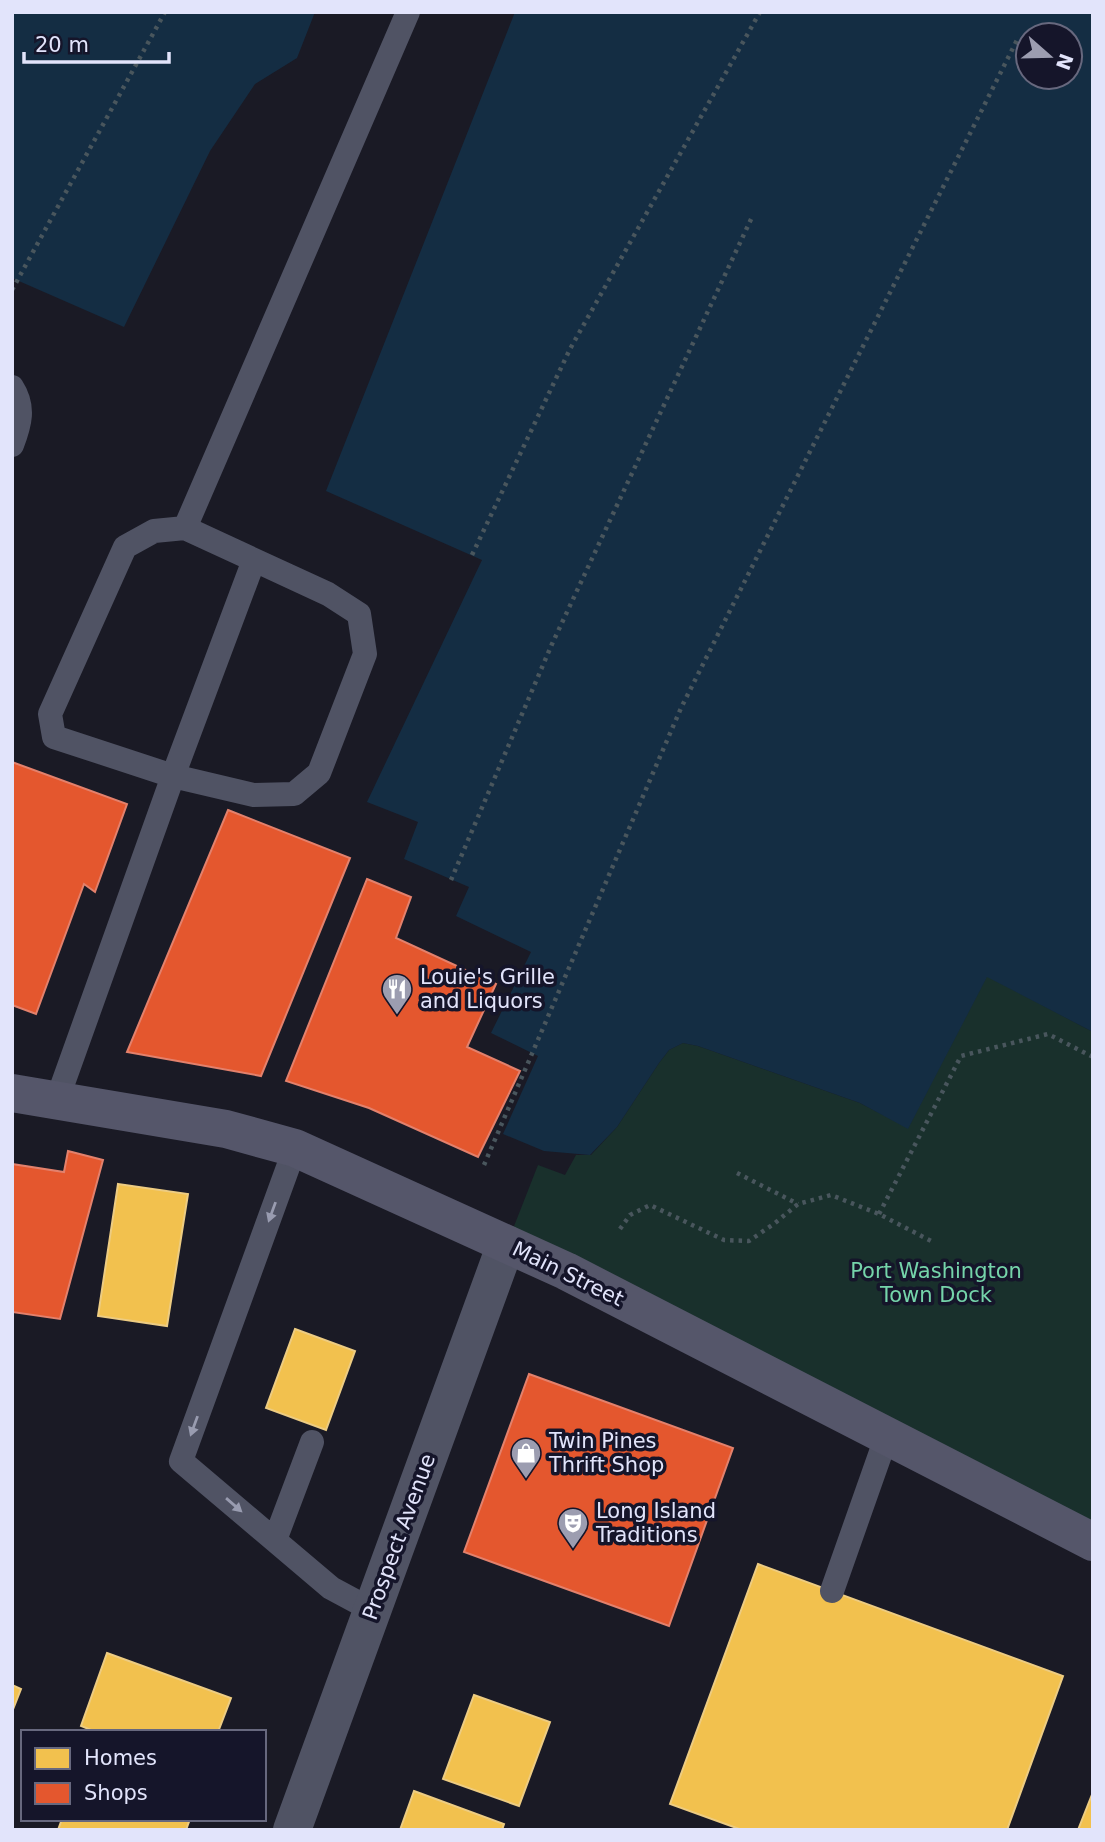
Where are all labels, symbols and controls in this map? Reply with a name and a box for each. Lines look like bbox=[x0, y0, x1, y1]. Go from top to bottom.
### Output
scale bar bbox=[24, 21, 170, 65]
north arrow bbox=[1014, 21, 1084, 91]
text: 20 m bbox=[35, 33, 89, 57]
text: N bbox=[1052, 51, 1078, 73]
place label: Louie's Grille and Liquors bbox=[420, 965, 555, 1013]
restaurant icon: Louie's Grille and Liquors bbox=[380, 972, 414, 1016]
one-way arrow bbox=[266, 1201, 277, 1222]
street label: Main Street bbox=[509, 1237, 627, 1311]
park label: Port Washington Town Dock bbox=[850, 1259, 1022, 1307]
one-way arrow bbox=[188, 1415, 199, 1436]
place label: Twin Pines Thrift Shop bbox=[548, 1429, 664, 1477]
shop icon: Twin Pines Thrift Shop bbox=[509, 1436, 543, 1480]
street label: Prospect Avenue bbox=[358, 1451, 440, 1623]
one-way arrow bbox=[225, 1497, 242, 1512]
place label: Long Island Traditions bbox=[595, 1499, 716, 1547]
theatre icon: Long Island Traditions bbox=[556, 1506, 590, 1550]
legend bbox=[21, 1730, 266, 1821]
text: Homes bbox=[84, 1746, 157, 1770]
text: Shops bbox=[84, 1781, 148, 1805]

